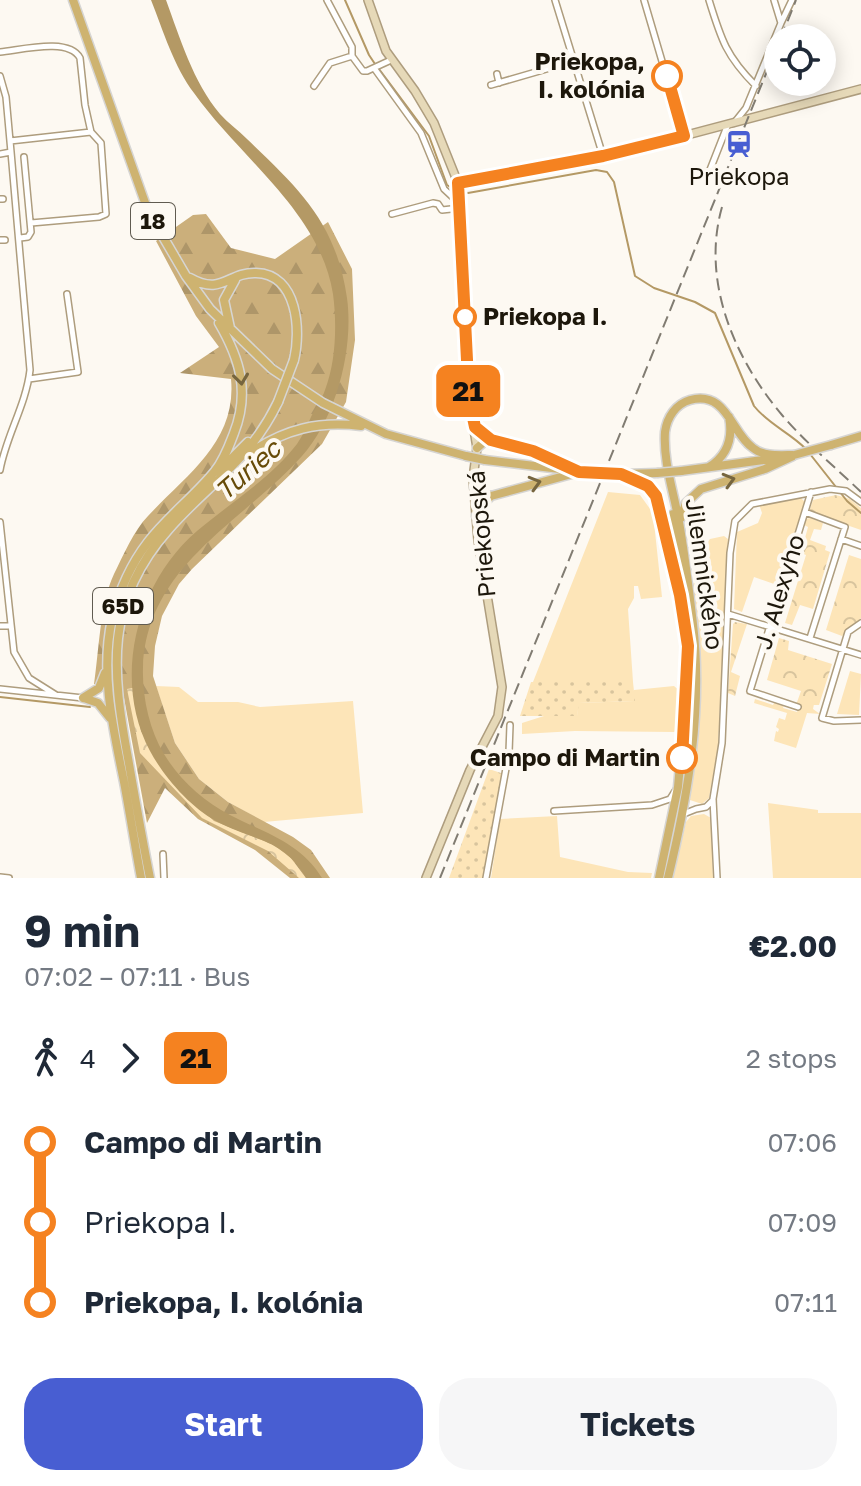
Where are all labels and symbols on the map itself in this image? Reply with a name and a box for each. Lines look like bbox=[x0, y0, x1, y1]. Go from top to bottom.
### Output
place label: Priekopa, I. kolónia bbox=[535, 46, 645, 103]
marker: Priekopa, I. kolónia bbox=[652, 61, 682, 91]
station icon: Priekopa bbox=[724, 129, 754, 159]
place label: Priekopa bbox=[688, 161, 790, 190]
road number: 18 bbox=[131, 203, 175, 239]
place label: Priekopa I. bbox=[483, 301, 608, 330]
marker: Priekopa I. bbox=[454, 306, 476, 328]
line badge: 21 bbox=[432, 365, 504, 417]
one-way arrow bbox=[232, 372, 249, 386]
water label: Turiec bbox=[209, 432, 288, 506]
street label: Priekopská bbox=[461, 469, 500, 599]
one-way arrow bbox=[721, 473, 735, 490]
one-way arrow bbox=[527, 476, 541, 493]
street label: Jilemnického bbox=[680, 496, 730, 651]
street label: J. Alexyho bbox=[747, 531, 810, 652]
road number: 65D bbox=[93, 588, 153, 624]
place label: Campo di Martin bbox=[470, 742, 660, 771]
marker: Campo di Martin bbox=[667, 743, 697, 773]

